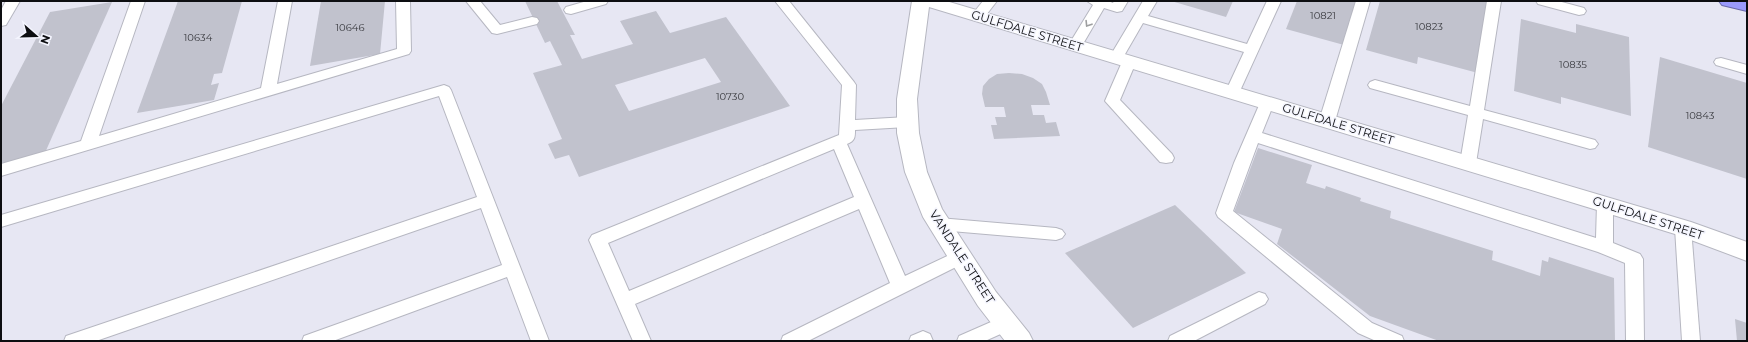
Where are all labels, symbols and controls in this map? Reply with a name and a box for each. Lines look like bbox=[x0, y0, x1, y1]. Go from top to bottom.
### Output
street label: GULFDALE STREET bbox=[970, 6, 1085, 55]
house number: 10821 bbox=[1310, 9, 1336, 22]
north arrow bbox=[16, 16, 56, 56]
one-way arrow bbox=[1085, 20, 1093, 27]
house number: 10823 bbox=[1415, 20, 1443, 33]
house number: 10646 bbox=[335, 21, 365, 34]
house number: 10634 bbox=[184, 31, 213, 44]
text: N bbox=[37, 33, 53, 46]
house number: 10835 bbox=[1559, 58, 1587, 71]
house number: 10730 bbox=[716, 90, 744, 103]
street label: GULFDALE STREET bbox=[1281, 99, 1396, 148]
house number: 10843 bbox=[1686, 109, 1715, 122]
street label: GULFDALE STREET bbox=[1591, 192, 1706, 243]
street label: VANDALE STREET bbox=[927, 207, 998, 306]

